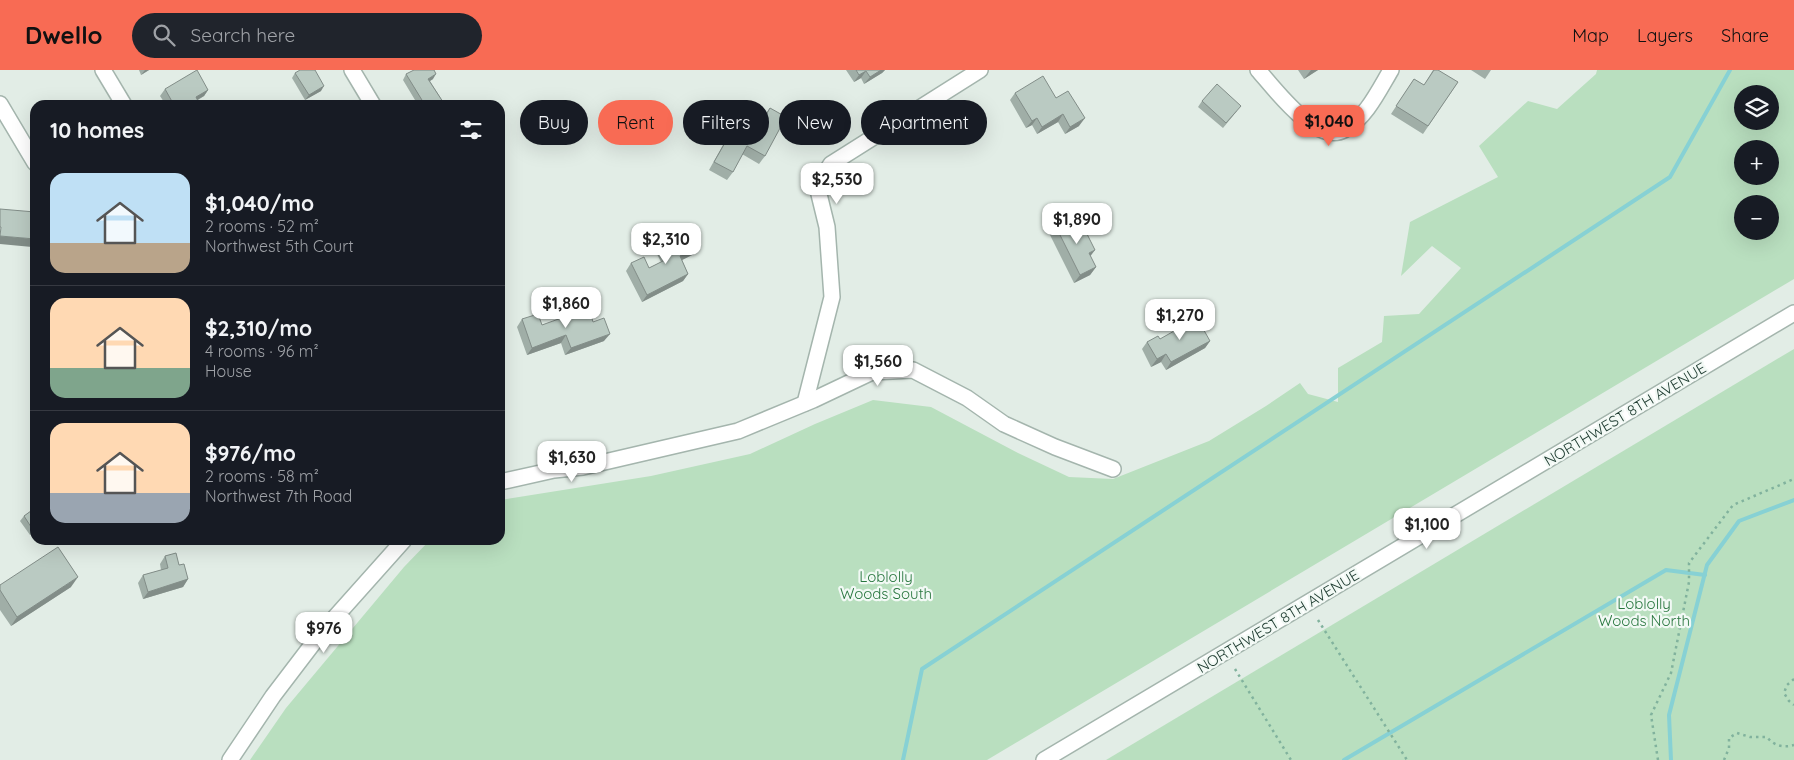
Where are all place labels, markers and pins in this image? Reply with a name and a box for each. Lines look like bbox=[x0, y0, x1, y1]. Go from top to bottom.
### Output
pin: $1,040 bbox=[1288, 104, 1370, 147]
pin: $2,530 bbox=[796, 162, 878, 205]
pin: $1,890 bbox=[1036, 202, 1118, 245]
pin: $2,310 bbox=[625, 222, 707, 265]
pin: $1,860 bbox=[525, 286, 607, 329]
pin: $1,270 bbox=[1139, 298, 1221, 341]
pin: $1,560 bbox=[837, 344, 919, 387]
pin: $1,630 bbox=[531, 440, 613, 483]
pin: $1,100 bbox=[1386, 508, 1468, 550]
pin: $976 bbox=[294, 612, 354, 654]

